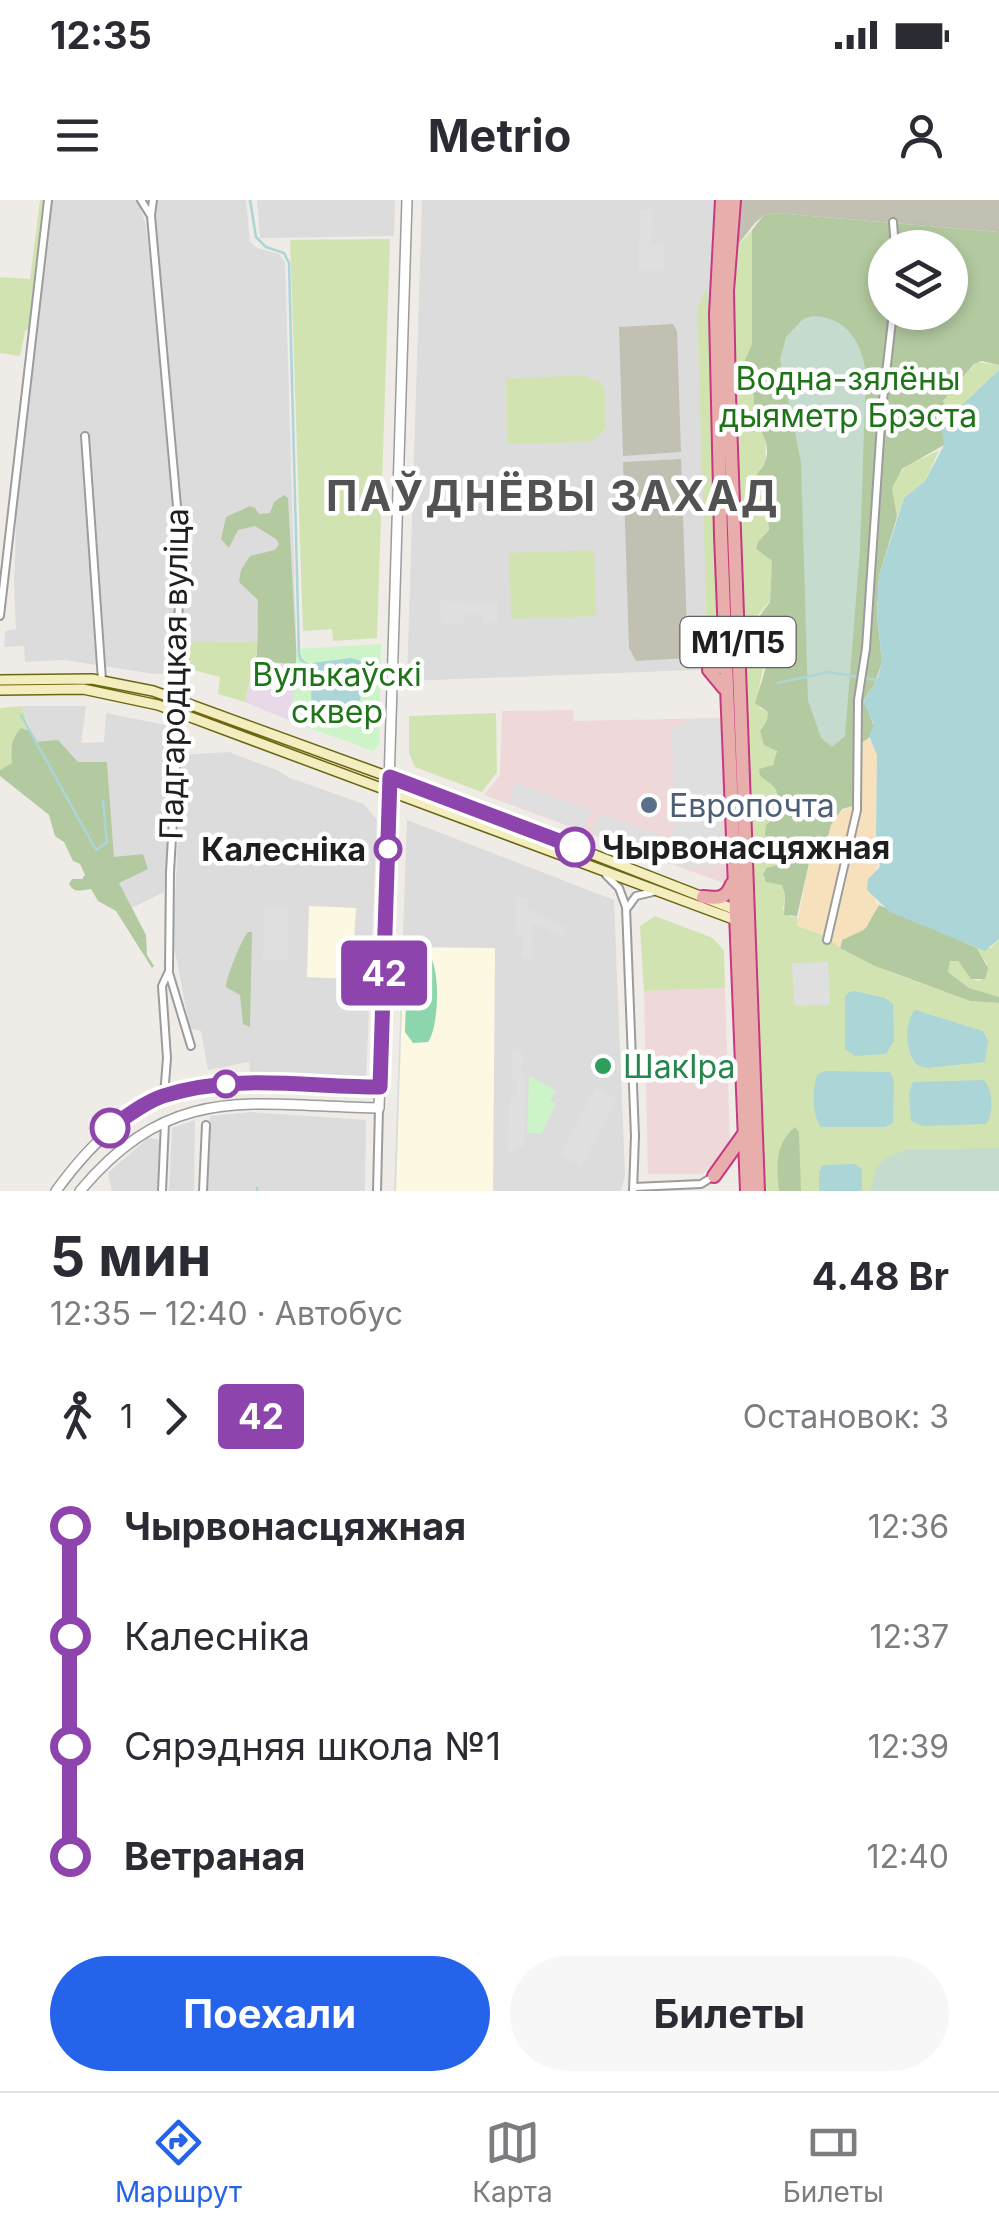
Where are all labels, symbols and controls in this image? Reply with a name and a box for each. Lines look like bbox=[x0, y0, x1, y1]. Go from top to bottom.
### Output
text: 12:35 bbox=[50, 12, 152, 58]
icon: menu bbox=[50, 108, 105, 163]
text: Metrio bbox=[428, 108, 571, 163]
icon: person bbox=[894, 108, 949, 163]
map controls bbox=[868, 230, 968, 330]
button: layers bbox=[868, 230, 968, 330]
park label: Водна-зялёны дыяметр Брэста bbox=[719, 359, 977, 435]
district label: ПАЎДНЁВЫ ЗАХАД bbox=[326, 470, 780, 521]
street label: Падгародцкая вуліца bbox=[152, 508, 196, 840]
road number: М1/П5 bbox=[680, 617, 796, 667]
park label: Вулькаўскі сквер bbox=[252, 655, 422, 731]
place label: Европочта bbox=[669, 786, 835, 825]
marker: Европочта bbox=[638, 794, 660, 816]
marker: Чырвонасцяжная bbox=[556, 828, 594, 866]
place label: Чырвонасцяжная bbox=[602, 828, 890, 867]
place label: Калесніка bbox=[201, 830, 366, 869]
marker: Калесніка bbox=[375, 836, 401, 862]
line badge: 42 bbox=[339, 940, 429, 1006]
text: 42 bbox=[361, 952, 407, 994]
place label: ШакІра bbox=[623, 1047, 735, 1086]
marker: ШакІра bbox=[592, 1055, 614, 1077]
unlabelled marker bbox=[213, 1071, 239, 1097]
unlabelled marker bbox=[91, 1109, 129, 1147]
text: 5 мин bbox=[50, 1223, 211, 1289]
text: 4.48 Br bbox=[812, 1253, 949, 1299]
text: 12:35 – 12:40 · Автобус bbox=[50, 1294, 403, 1333]
icon: walk bbox=[50, 1389, 105, 1444]
icon: forward bbox=[148, 1389, 203, 1444]
text: 42 bbox=[238, 1395, 284, 1437]
text: 1 bbox=[120, 1397, 133, 1436]
text: Остановок: 3 bbox=[743, 1397, 949, 1436]
text: Чырвонасцяжная bbox=[124, 1503, 466, 1549]
text: 12:36 bbox=[868, 1507, 949, 1546]
text: Калесніка bbox=[124, 1613, 310, 1659]
text: 12:37 bbox=[869, 1617, 949, 1656]
text: Сярэдняя школа №1 bbox=[124, 1723, 501, 1769]
text: 12:39 bbox=[868, 1727, 949, 1766]
text: Ветраная bbox=[124, 1833, 306, 1879]
text: 12:40 bbox=[866, 1837, 949, 1876]
button: Поехали bbox=[50, 1956, 490, 2071]
button: Билеты bbox=[510, 1956, 949, 2071]
tab: Маршрут bbox=[115, 2115, 242, 2209]
tab: Карта bbox=[472, 2115, 553, 2209]
tab: Билеты bbox=[783, 2115, 884, 2209]

